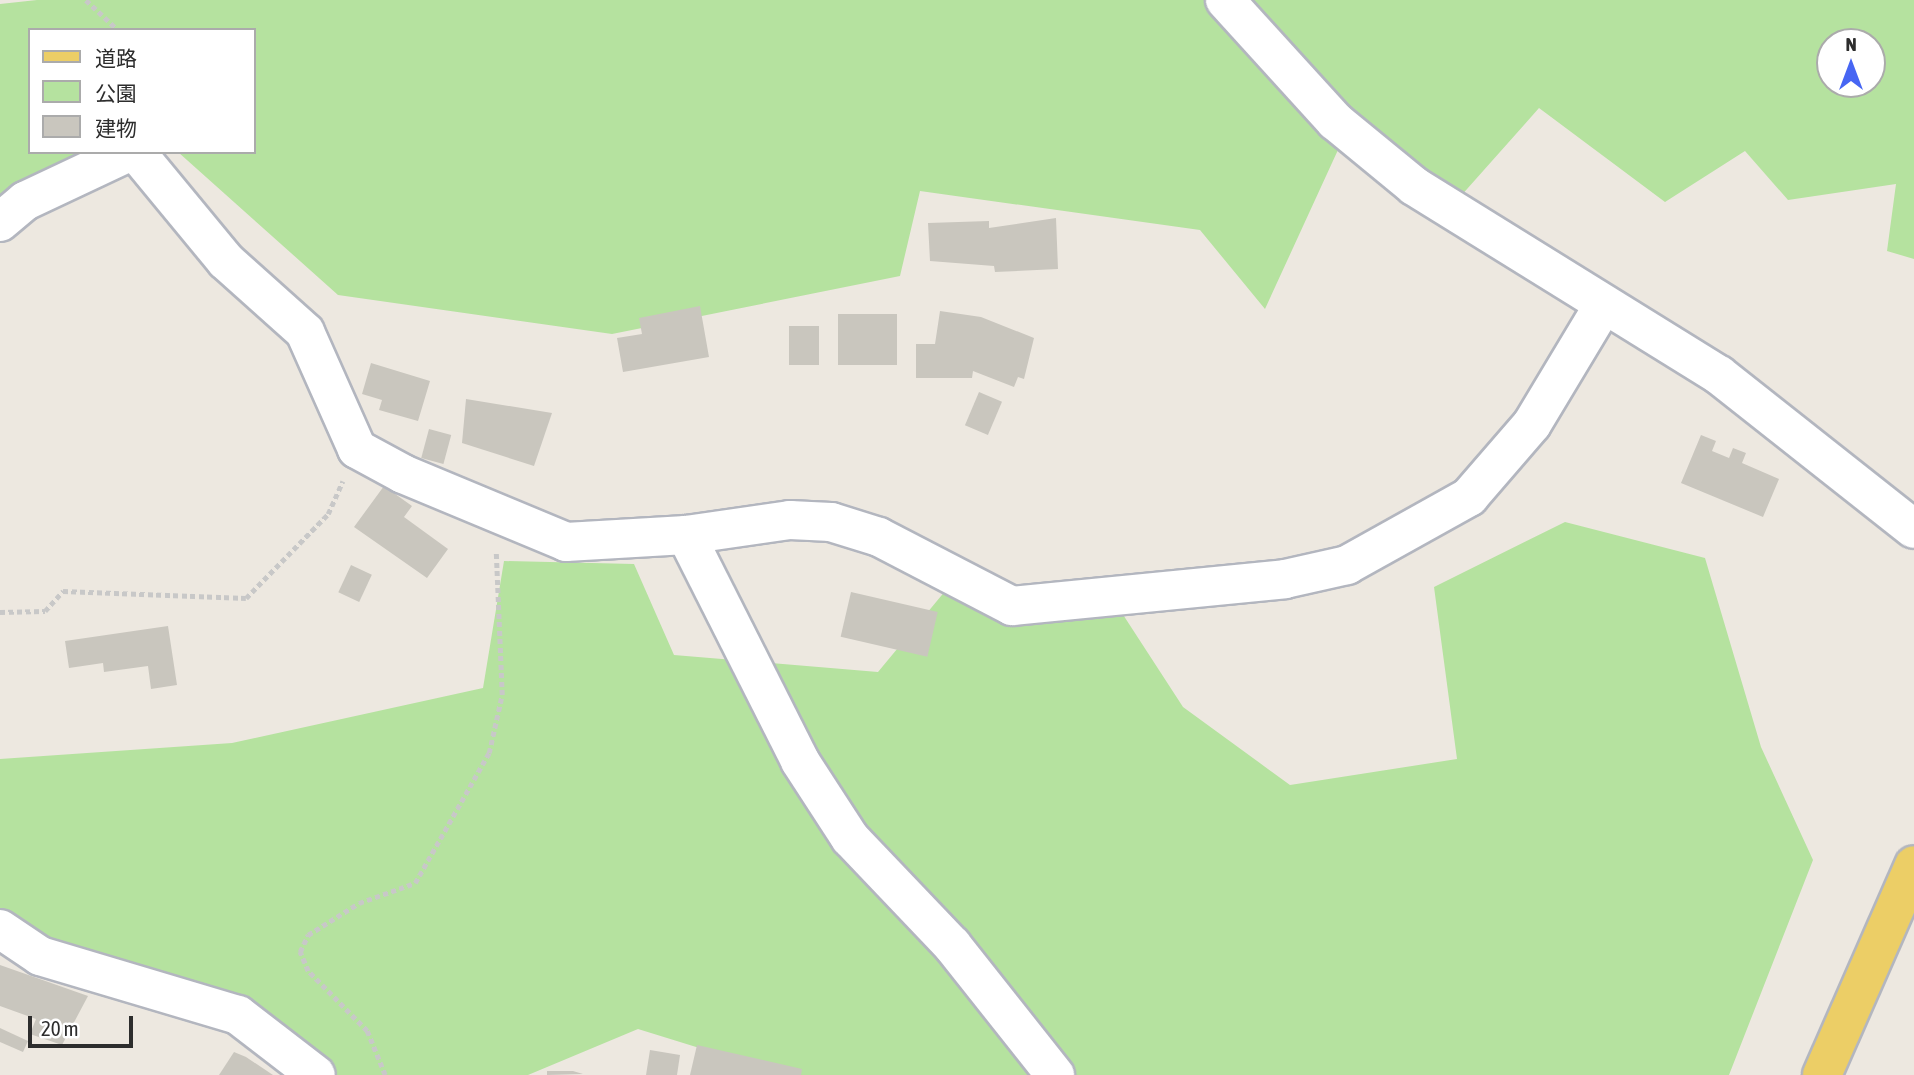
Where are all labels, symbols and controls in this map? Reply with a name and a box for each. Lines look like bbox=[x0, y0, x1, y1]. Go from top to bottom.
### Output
legend bbox=[28, 28, 256, 154]
north arrow bbox=[1816, 28, 1886, 98]
text: N bbox=[1845, 33, 1857, 55]
text: 道路 bbox=[95, 46, 137, 70]
text: 公園 bbox=[95, 81, 137, 105]
text: 建物 bbox=[95, 116, 137, 140]
scale bar bbox=[32, 1002, 136, 1046]
text: 20 m bbox=[41, 1016, 79, 1040]

